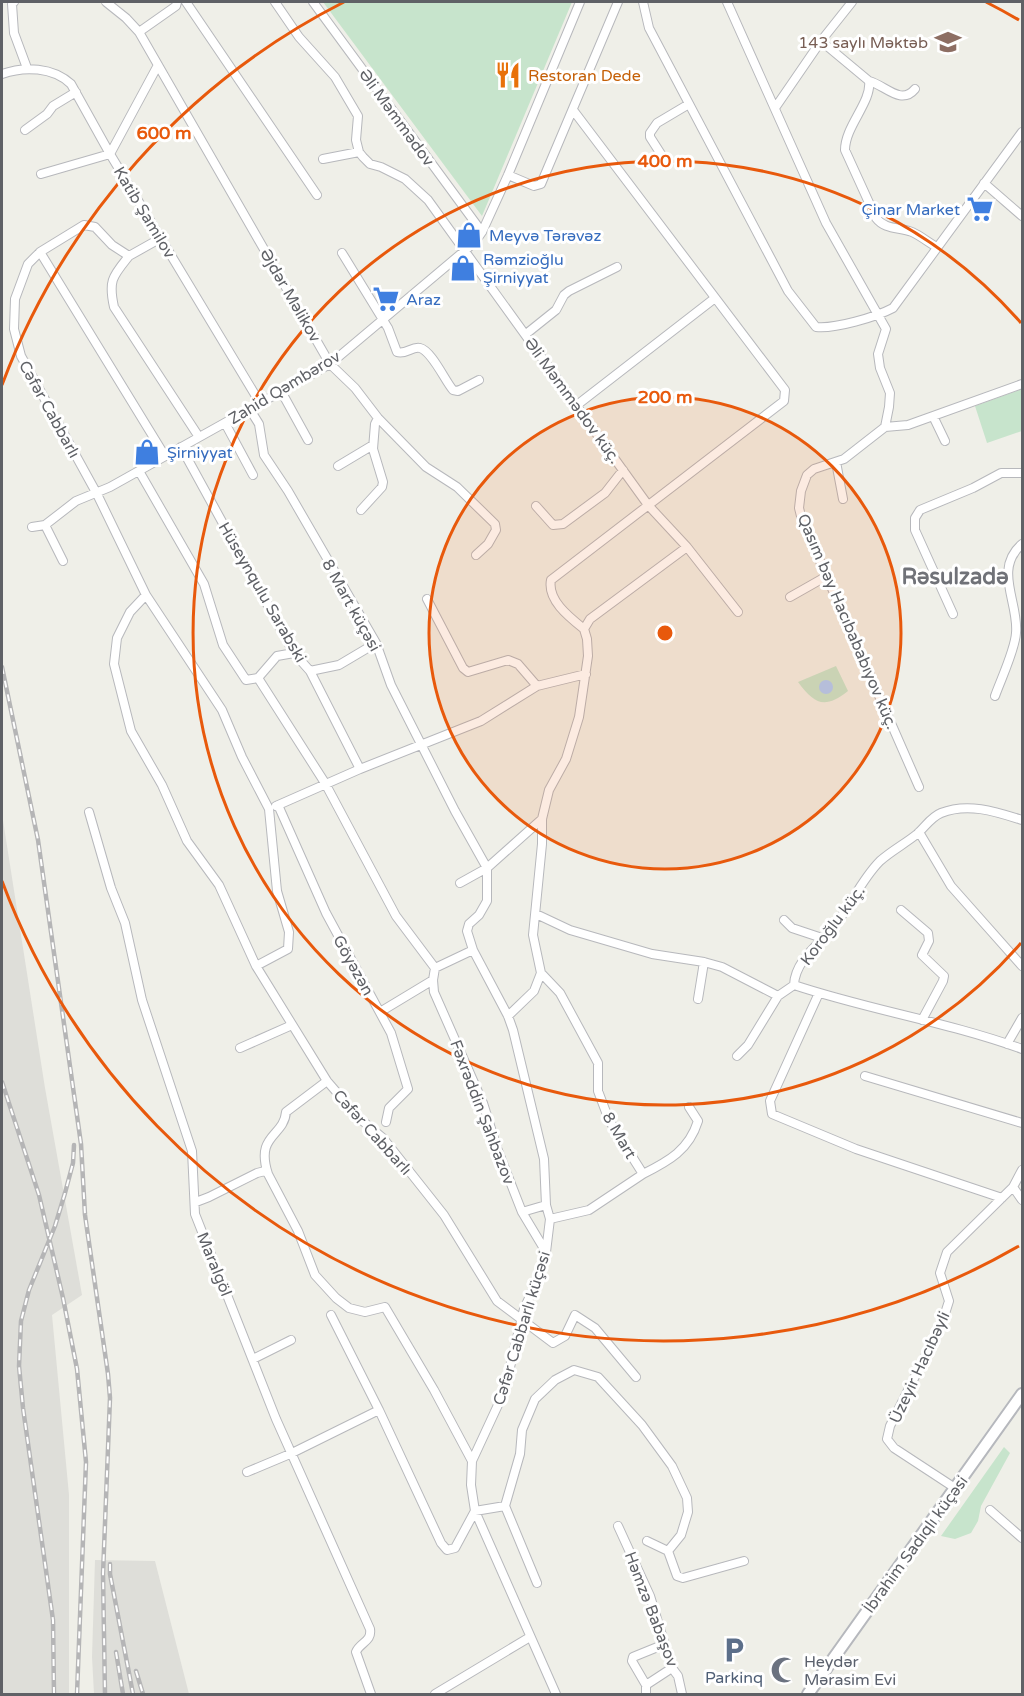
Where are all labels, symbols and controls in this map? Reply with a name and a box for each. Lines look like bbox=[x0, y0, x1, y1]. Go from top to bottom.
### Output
school or university icon: 143 saylı Məktəb bbox=[933, 27, 963, 57]
place label: 143 saylı Məktəb bbox=[798, 33, 928, 53]
restaurant icon: Restoran Dede bbox=[493, 60, 523, 90]
street label: Əli Məmmədov bbox=[354, 65, 439, 171]
place label: Restoran Dede bbox=[528, 66, 641, 86]
text: 600 m bbox=[136, 122, 192, 144]
text: 400 m bbox=[637, 150, 693, 172]
street label: Katib Şamilov bbox=[109, 163, 180, 262]
supermarket icon: Çinar Market bbox=[965, 194, 995, 224]
place label: Çinar Market bbox=[862, 200, 960, 220]
shop icon: Meyvə Tərəvəz bbox=[454, 220, 484, 250]
place label: Meyvə Tərəvəz bbox=[489, 226, 601, 246]
street label: Əjdər Məlikov bbox=[255, 245, 325, 346]
place label: Rəmzioğlu Şirniyyat bbox=[483, 250, 564, 288]
shop icon: Rəmzioğlu Şirniyyat bbox=[448, 253, 478, 283]
supermarket icon: Araz bbox=[371, 284, 401, 314]
place label: Araz bbox=[406, 290, 441, 310]
street label: Əli Məmmədov küç. bbox=[520, 334, 625, 468]
street label: Zahid Qəmbərov bbox=[225, 346, 344, 429]
street label: Cəfər Cabbarlı bbox=[14, 357, 84, 462]
text: 200 m bbox=[637, 386, 693, 408]
shop icon: Şirniyyat bbox=[132, 437, 162, 467]
place label: Şirniyyat bbox=[167, 443, 233, 463]
street label: Qasım bəy Hacıbababıyov küç. bbox=[793, 511, 902, 732]
street label: Hüseynqulu Sarabski bbox=[214, 519, 310, 666]
street label: 8 Mart küçəsi bbox=[317, 556, 385, 655]
district label: Rəsulzadə bbox=[901, 564, 1009, 590]
centre of rings bbox=[655, 623, 675, 643]
street label: Koroğlu küç. bbox=[796, 882, 869, 970]
street label: Göyəzən bbox=[328, 932, 378, 999]
street label: Fəxrəddin Şahbazov bbox=[445, 1037, 519, 1188]
street label: Cəfər Cabbarlı bbox=[329, 1086, 416, 1180]
street label: 8 Mart bbox=[598, 1108, 641, 1163]
street label: Maralgöl bbox=[192, 1229, 236, 1299]
street label: Cəfər Cabbarlı küçəsi bbox=[489, 1249, 555, 1408]
street label: Üzeyir Hacıbəyli bbox=[885, 1308, 955, 1427]
street label: İbrahim Sadıqlı küçəsi bbox=[859, 1472, 972, 1617]
street label: Həmzə Babaşov bbox=[620, 1549, 682, 1670]
parking icon: Parkinq bbox=[719, 1635, 749, 1665]
place label: Heydər Mərasim Evi bbox=[804, 1652, 896, 1690]
mosque icon: Heydər Mərasim Evi bbox=[769, 1655, 799, 1685]
place label: Parkinq bbox=[705, 1668, 763, 1688]

